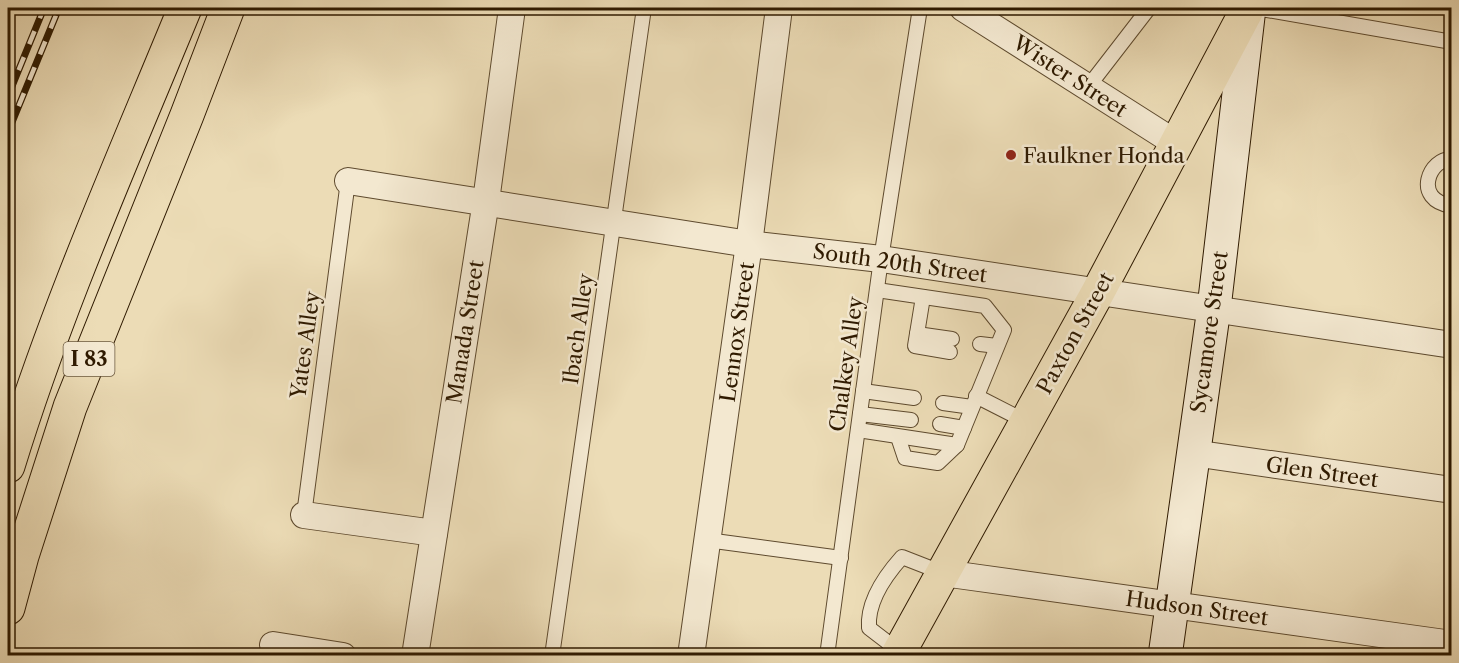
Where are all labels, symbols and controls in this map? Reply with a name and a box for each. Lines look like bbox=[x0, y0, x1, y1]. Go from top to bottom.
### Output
street label: Wister Street bbox=[1007, 29, 1132, 122]
place label: Faulkner Honda bbox=[1023, 143, 1186, 168]
marker: Faulkner Honda bbox=[1004, 148, 1018, 162]
street label: South 20th Street bbox=[811, 238, 989, 288]
street label: Sycamore Street bbox=[1185, 249, 1233, 415]
street label: Manada Street bbox=[441, 258, 489, 406]
street label: Lennox Street bbox=[715, 260, 759, 404]
street label: Paxton Street bbox=[1031, 267, 1119, 398]
street label: Ibach Alley bbox=[558, 272, 598, 386]
street label: Yates Alley bbox=[285, 289, 325, 401]
street label: Chalkey Alley bbox=[824, 295, 868, 433]
road number: I 83 bbox=[64, 342, 115, 376]
street label: Glen Street bbox=[1264, 452, 1380, 492]
street label: Hudson Street bbox=[1124, 586, 1270, 630]

